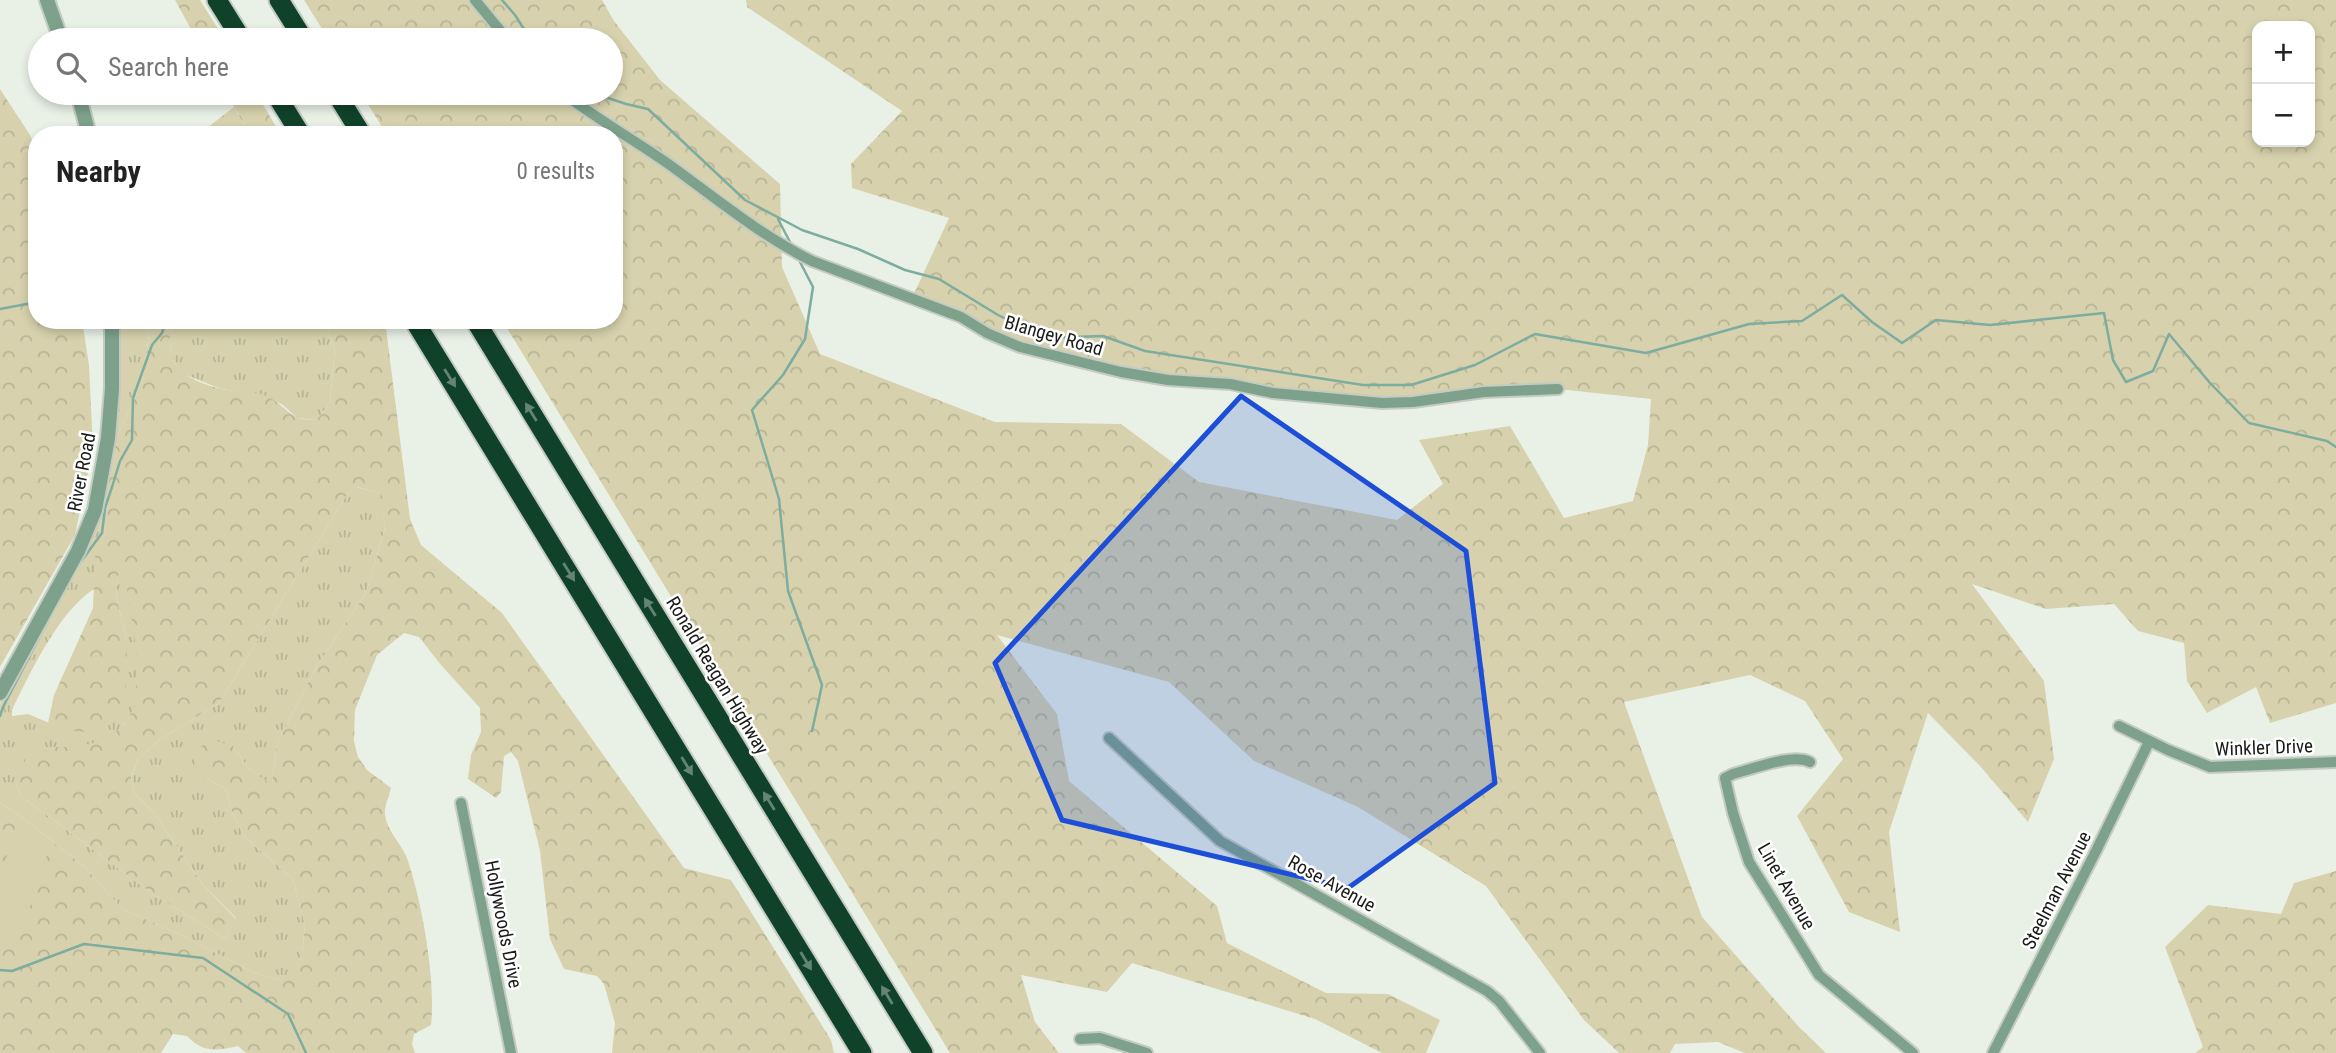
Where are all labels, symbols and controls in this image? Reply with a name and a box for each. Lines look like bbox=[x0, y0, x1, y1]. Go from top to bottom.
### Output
map controls bbox=[2252, 21, 2315, 147]
button: + bbox=[2252, 21, 2315, 84]
search box bbox=[28, 28, 623, 105]
icon: search bbox=[52, 48, 90, 86]
text: Search here bbox=[108, 52, 229, 82]
button: − bbox=[2252, 84, 2315, 147]
text: Nearby bbox=[56, 154, 141, 189]
text: 0 results bbox=[517, 158, 595, 185]
street label: Blangey Road bbox=[1002, 310, 1106, 361]
one-way arrow bbox=[443, 369, 456, 388]
one-way arrow bbox=[525, 403, 538, 422]
street label: River Road bbox=[63, 431, 100, 513]
one-way arrow bbox=[562, 563, 575, 582]
street label: Ronald Reagan Highway bbox=[661, 592, 774, 758]
one-way arrow bbox=[644, 597, 656, 616]
street label: Winkler Drive bbox=[2215, 734, 2313, 761]
one-way arrow bbox=[681, 757, 694, 776]
one-way arrow bbox=[762, 791, 775, 810]
street label: Steelman Avenue bbox=[2017, 827, 2096, 953]
street label: Linet Avenue bbox=[1753, 839, 1821, 934]
street label: Rose Avenue bbox=[1284, 850, 1380, 917]
street label: Hollywoods Drive bbox=[480, 858, 527, 990]
one-way arrow bbox=[799, 951, 812, 970]
one-way arrow bbox=[881, 985, 893, 1004]

